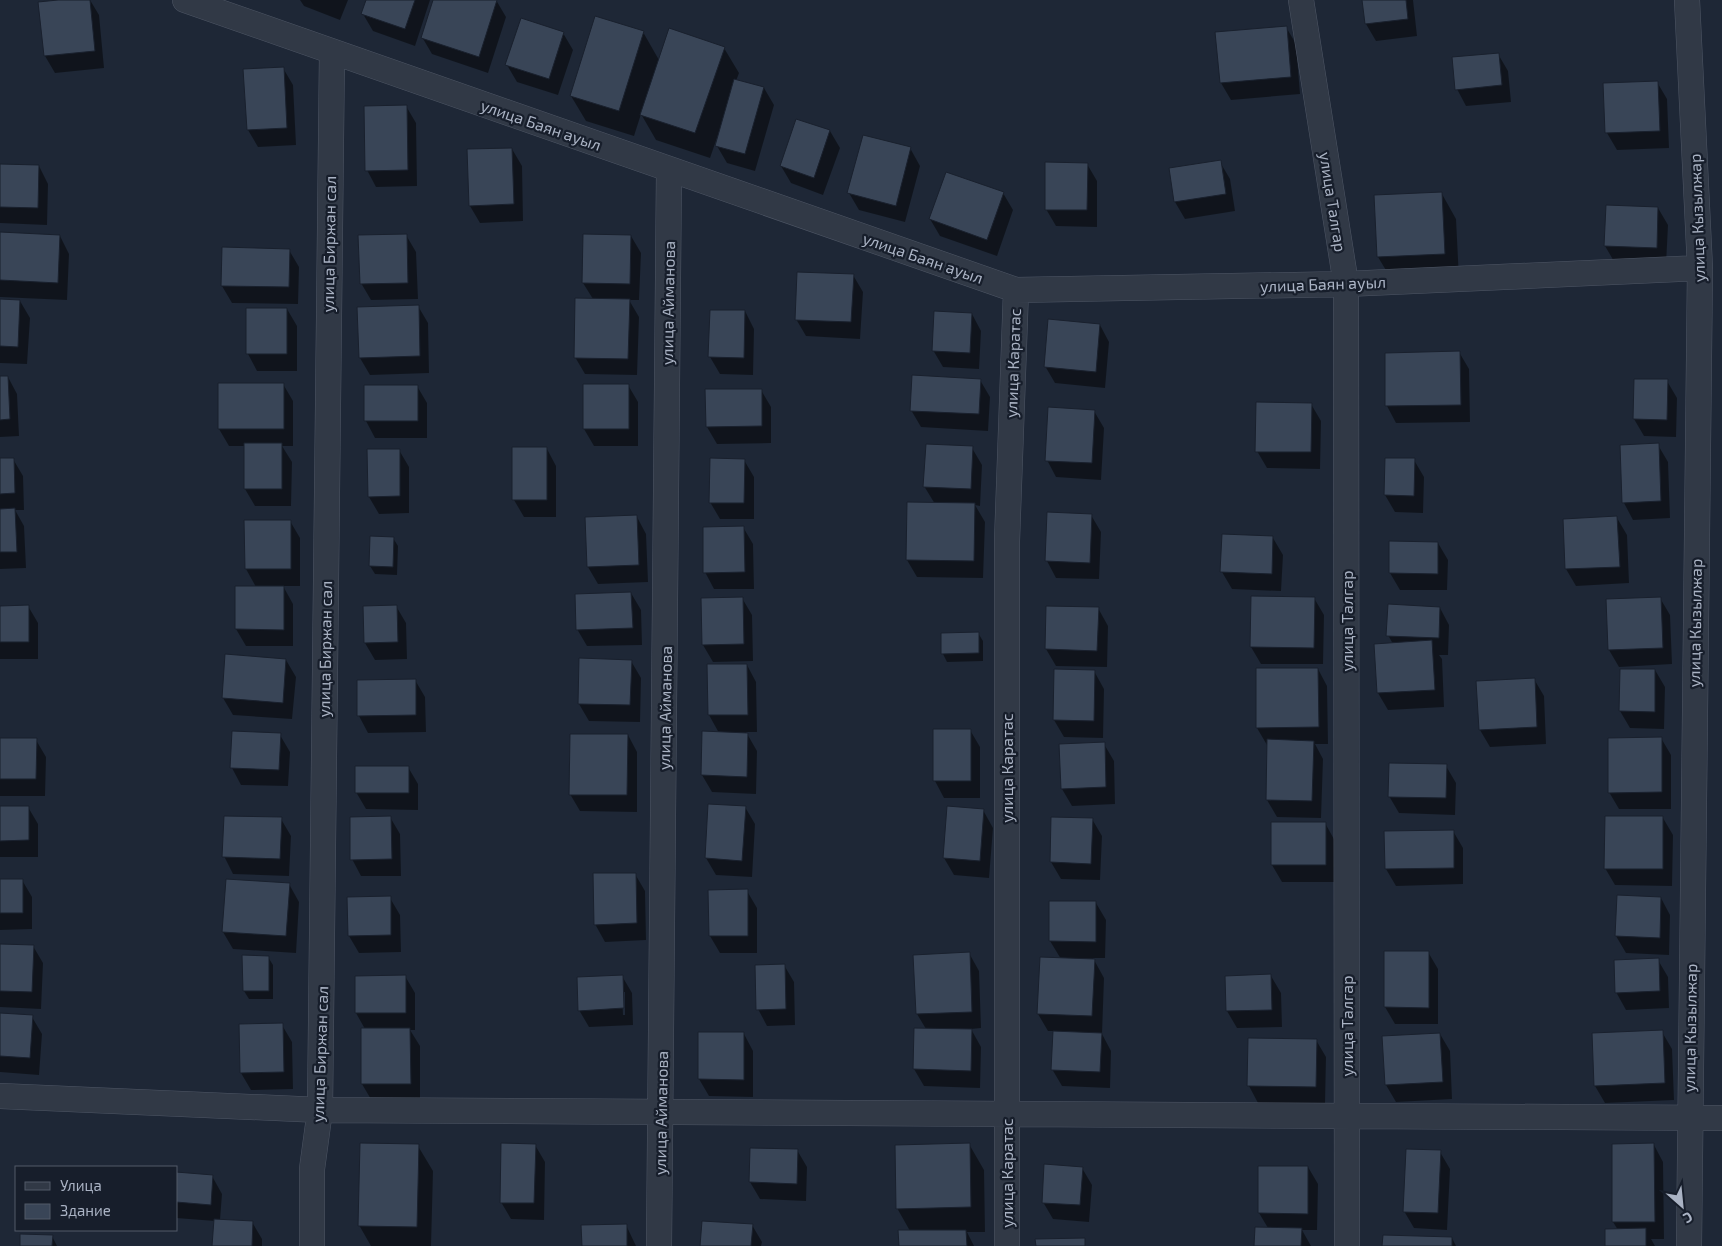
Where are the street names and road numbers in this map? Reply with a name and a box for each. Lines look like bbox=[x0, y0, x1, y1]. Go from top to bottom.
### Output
street label: улица Баян ауыл bbox=[478, 95, 604, 155]
street label: улица Талгар bbox=[1315, 151, 1351, 253]
street label: улица Кызылжар bbox=[1685, 153, 1709, 283]
street label: улица Биржан сал bbox=[318, 176, 340, 312]
street label: улица Баян ауыл bbox=[860, 228, 986, 288]
street label: улица Айманова bbox=[657, 241, 679, 365]
street label: улица Баян ауыл bbox=[1260, 272, 1386, 296]
street label: улица Каратас bbox=[1001, 308, 1025, 418]
street label: улица Кызылжар bbox=[1684, 559, 1706, 687]
street label: улица Талгар bbox=[1337, 571, 1357, 671]
street label: улица Биржан сал bbox=[314, 581, 336, 717]
street label: улица Айманова bbox=[654, 646, 676, 770]
street label: улица Каратас bbox=[997, 713, 1017, 823]
street label: улица Кызылжар bbox=[1679, 964, 1701, 1092]
street label: улица Талгар bbox=[1337, 976, 1357, 1076]
street label: улица Биржан сал bbox=[308, 985, 332, 1123]
street label: улица Айманова bbox=[650, 1051, 672, 1175]
street label: улица Каратас bbox=[997, 1118, 1017, 1228]

